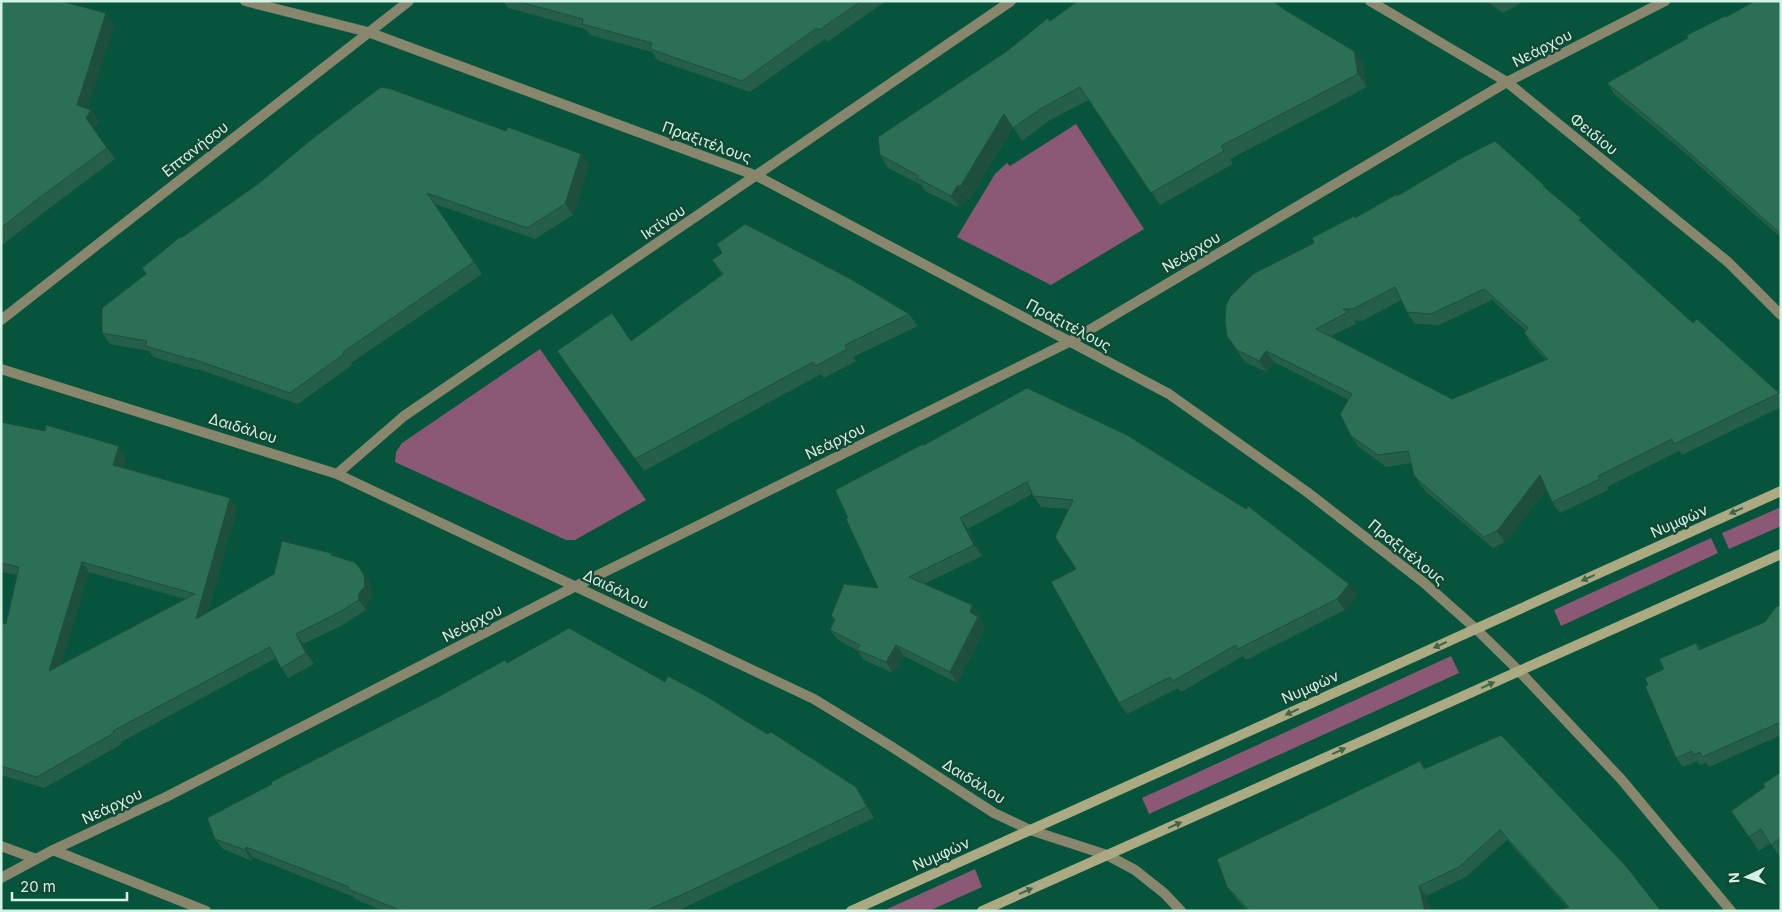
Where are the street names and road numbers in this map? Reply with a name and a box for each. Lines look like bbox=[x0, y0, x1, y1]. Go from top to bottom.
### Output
street label: Νεάρχου bbox=[1509, 25, 1575, 71]
street label: Φειδίου bbox=[1566, 109, 1622, 159]
street label: Επτανήσου bbox=[158, 117, 232, 181]
street label: Πραξιτέλους bbox=[660, 117, 754, 167]
street label: Ικτίνου bbox=[637, 200, 689, 244]
street label: Νεάρχου bbox=[1158, 227, 1224, 277]
street label: Πραξιτέλους bbox=[1023, 295, 1115, 355]
street label: Δαιδάλου bbox=[206, 409, 280, 447]
street label: Νεάρχου bbox=[802, 418, 868, 464]
street label: Νυμφών bbox=[1647, 500, 1711, 542]
street label: Πραξιτέλους bbox=[1365, 515, 1449, 589]
street label: Δαιδάλου bbox=[580, 565, 652, 613]
street label: Νεάρχου bbox=[439, 600, 505, 646]
street label: Νυμφών bbox=[1278, 666, 1342, 708]
street label: Δαιδάλου bbox=[939, 754, 1009, 808]
street label: Νεάρχου bbox=[79, 784, 145, 828]
street label: Νυμφών bbox=[909, 833, 973, 875]

